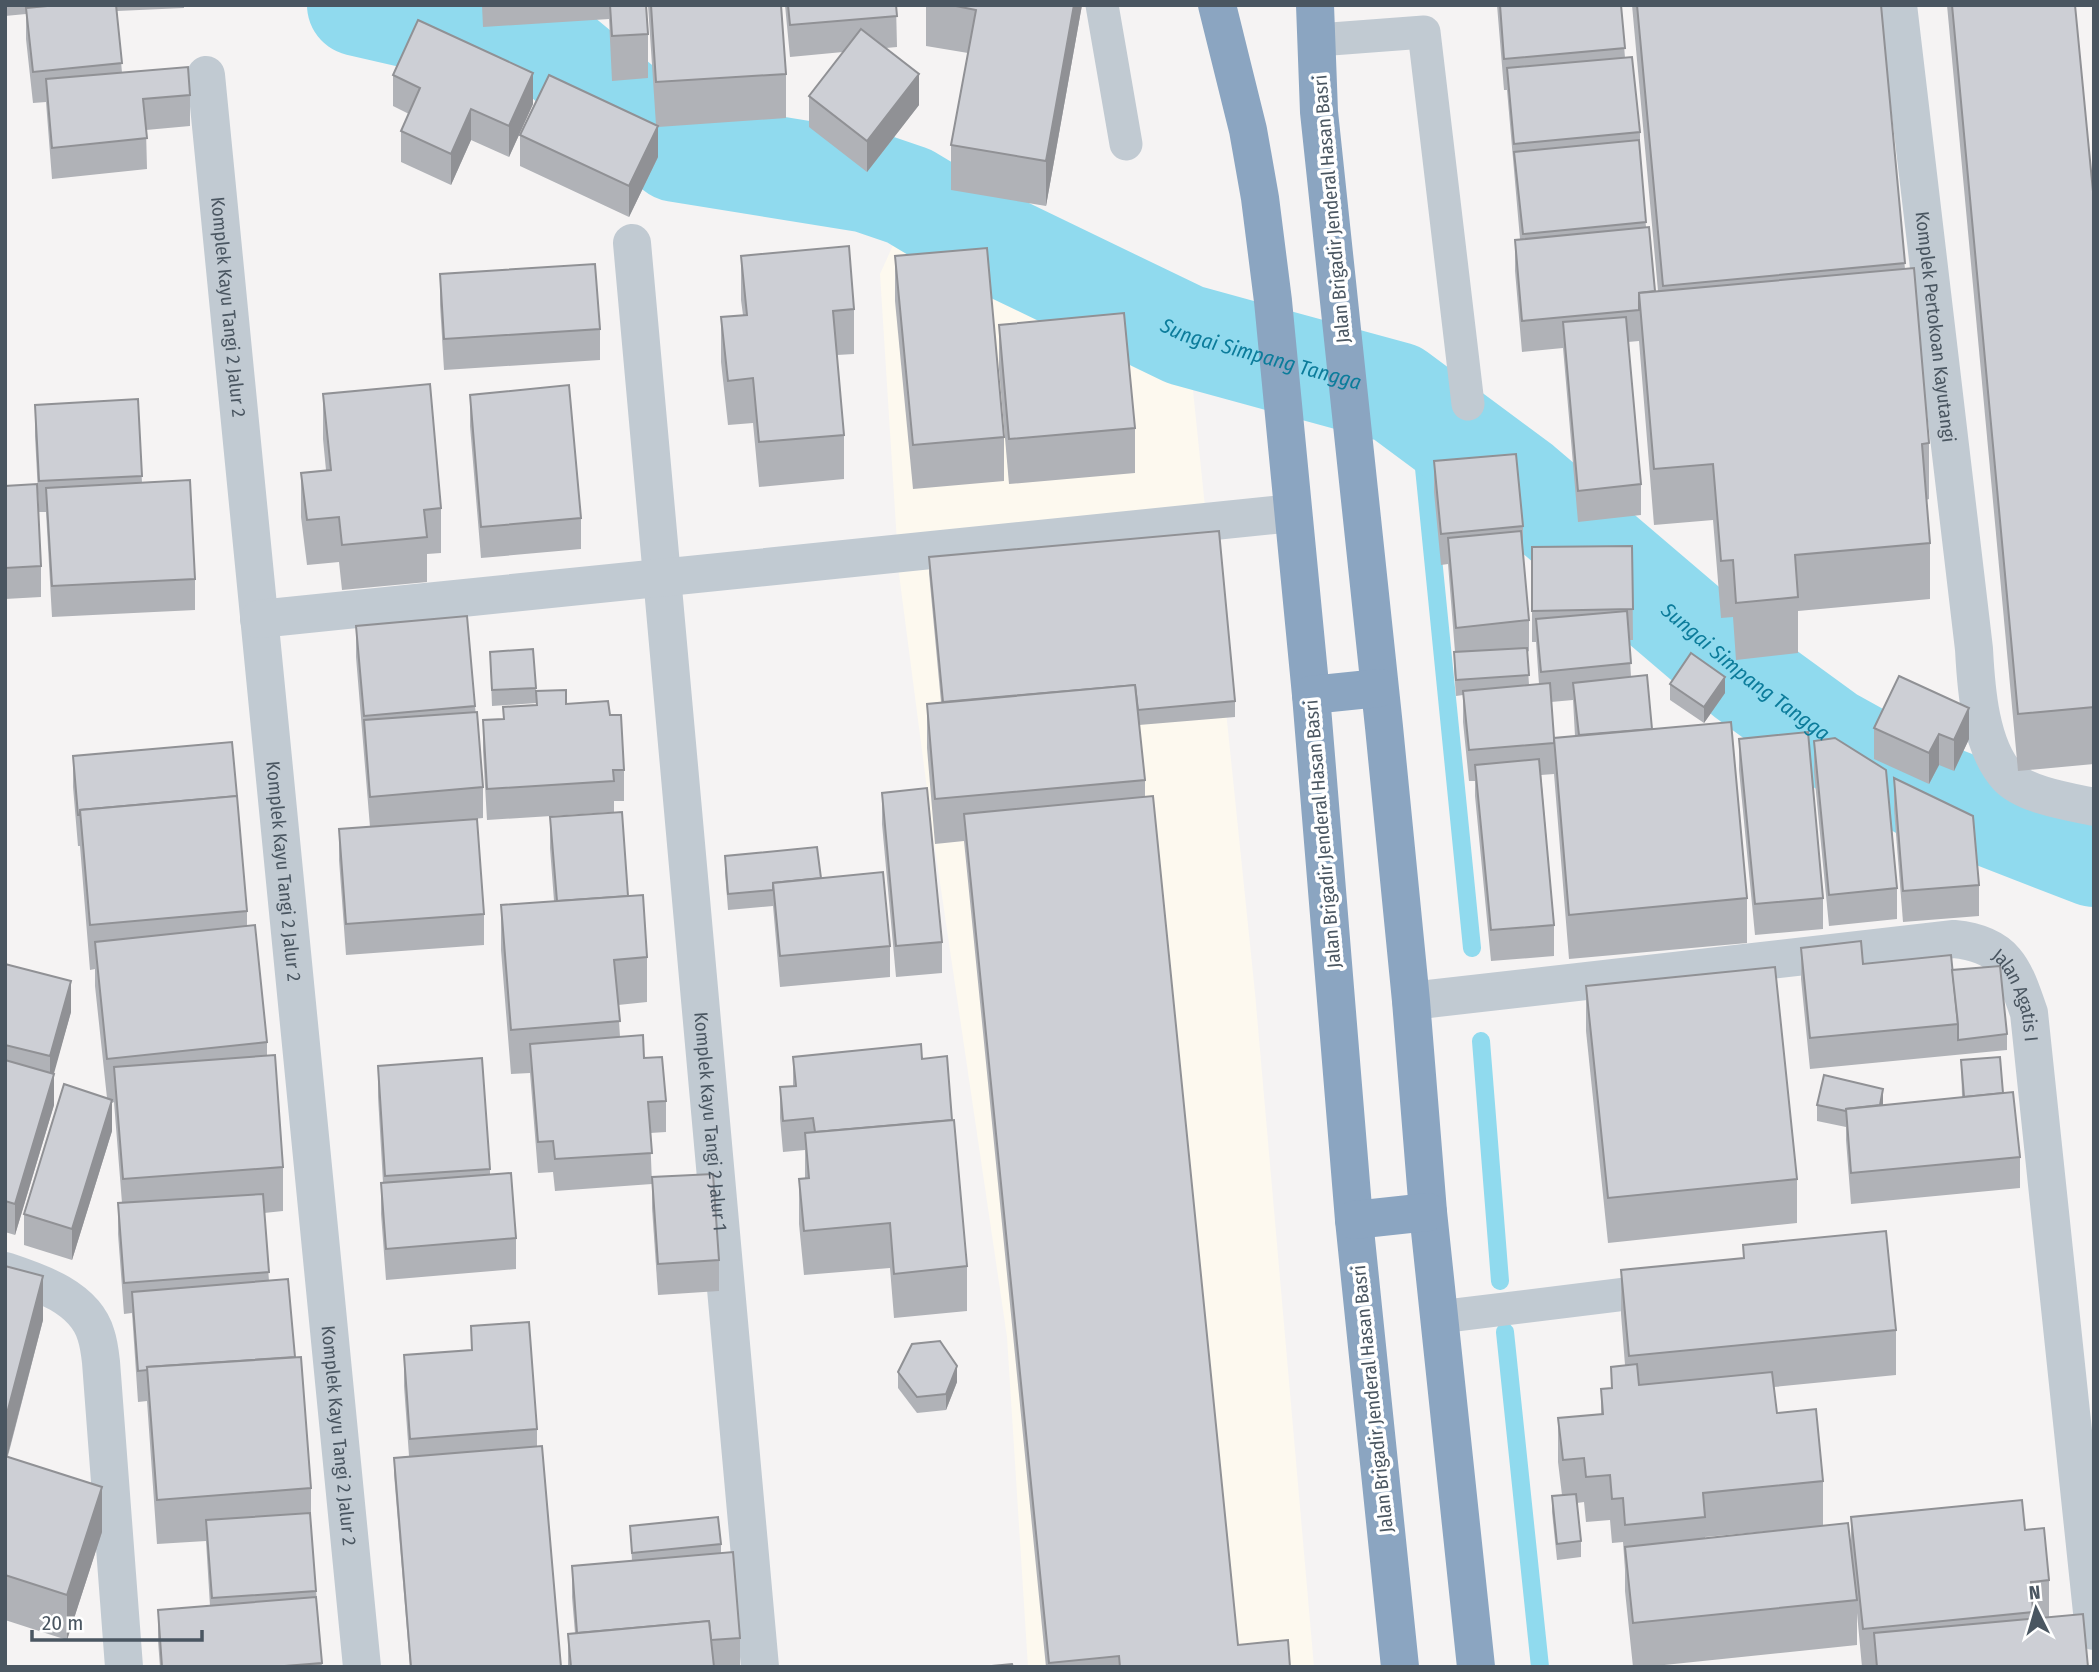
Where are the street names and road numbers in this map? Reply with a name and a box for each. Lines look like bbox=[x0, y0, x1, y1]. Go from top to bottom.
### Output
street label: Jalan Brigadir Jenderal Hasan Basri bbox=[1308, 74, 1355, 344]
street label: Komplek Kayu Tangi 2 Jalur 2 bbox=[206, 196, 250, 418]
street label: Komplek Pertokoan Kayutangi bbox=[1910, 210, 1961, 444]
street label: Jalan Brigadir Jenderal Hasan Basri bbox=[1299, 699, 1346, 969]
street label: Komplek Kayu Tangi 2 Jalur 2 bbox=[261, 760, 306, 982]
street label: Jalan Agatis I bbox=[1988, 943, 2043, 1043]
street label: Komplek Kayu Tangi 2 Jalur 1 bbox=[689, 1011, 732, 1232]
street label: Jalan Brigadir Jenderal Hasan Basri bbox=[1347, 1264, 1398, 1534]
street label: Komplek Kayu Tangi 2 Jalur 2 bbox=[317, 1324, 361, 1547]

